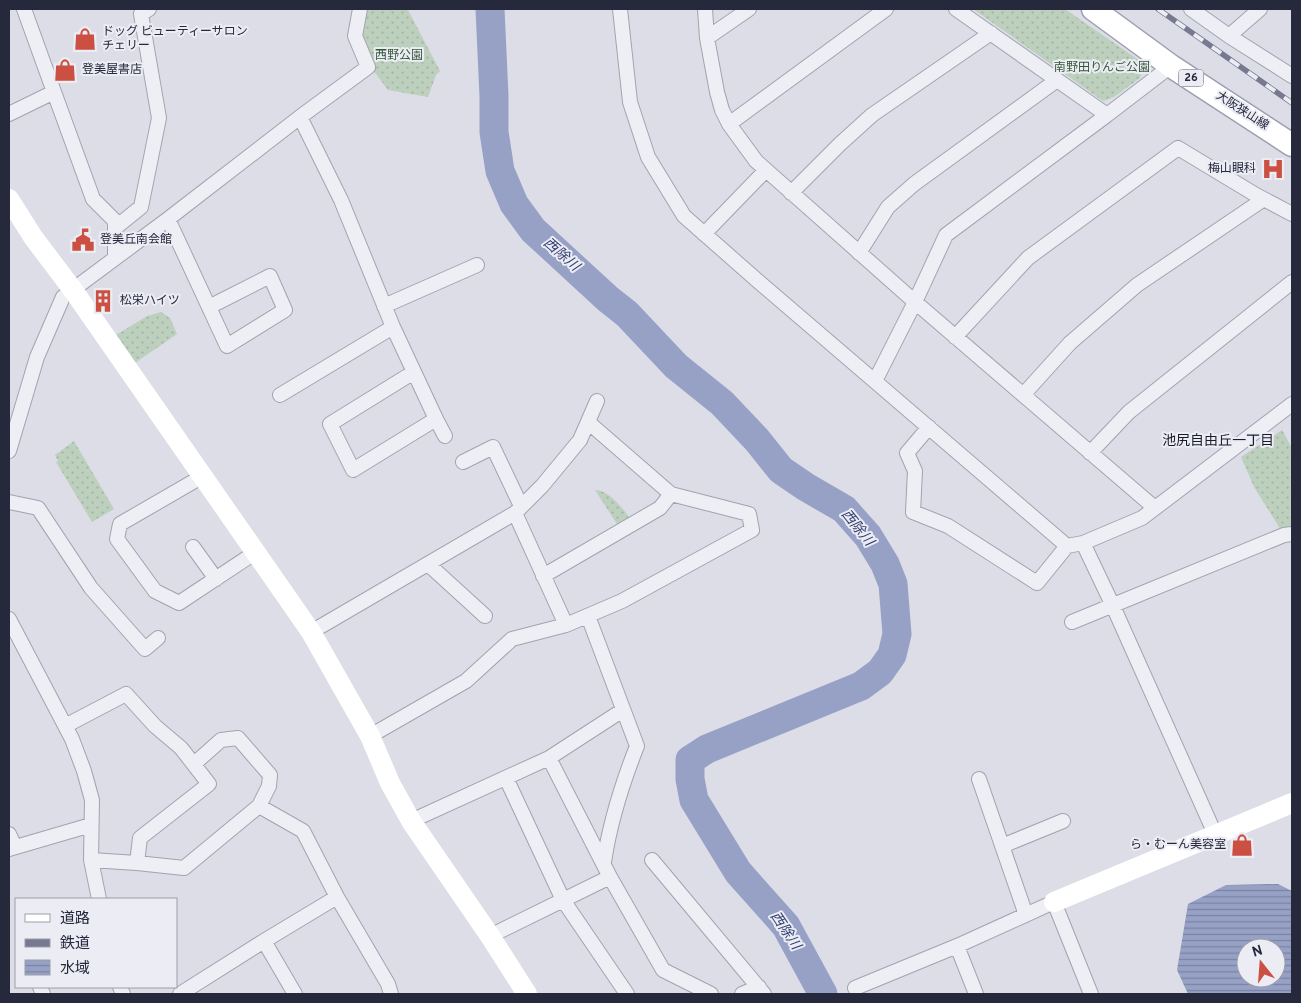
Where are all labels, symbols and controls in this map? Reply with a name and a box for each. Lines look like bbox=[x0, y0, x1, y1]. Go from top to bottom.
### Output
place label: ドッグ ビューティーサロン チェリー bbox=[102, 24, 248, 54]
shop icon: ドッグ ビューティーサロン チェリー bbox=[72, 26, 98, 52]
park label: 西野公園 bbox=[375, 48, 423, 64]
shop icon: 登美屋書店 bbox=[52, 57, 78, 83]
park label: 南野田りんご公園 bbox=[1054, 60, 1150, 76]
place label: 登美屋書店 bbox=[82, 62, 142, 78]
road number: 26 bbox=[1178, 70, 1204, 86]
street label: 大阪狭山線 bbox=[1212, 88, 1272, 134]
hospital icon: 梅山眼科 bbox=[1260, 156, 1286, 182]
place label: 梅山眼科 bbox=[1208, 161, 1256, 177]
public building icon: 登美丘南会館 bbox=[70, 227, 96, 253]
place label: 登美丘南会館 bbox=[100, 232, 172, 248]
water label: 西除川 bbox=[540, 235, 584, 277]
building icon: 松栄ハイツ bbox=[90, 288, 116, 314]
place label: 松栄ハイツ bbox=[120, 293, 180, 309]
district label: 池尻自由丘一丁目 bbox=[1162, 433, 1274, 450]
water label: 西除川 bbox=[837, 506, 878, 551]
shop icon: ら・むーん美容室 bbox=[1229, 832, 1255, 858]
place label: ら・むーん美容室 bbox=[1130, 837, 1226, 853]
legend bbox=[15, 898, 178, 988]
water label: 西除川 bbox=[766, 909, 805, 955]
text: 道路 bbox=[60, 910, 90, 929]
text: 鉄道 bbox=[60, 935, 90, 954]
north arrow bbox=[1236, 938, 1286, 988]
text: N bbox=[1250, 942, 1265, 962]
text: 水域 bbox=[60, 960, 90, 979]

